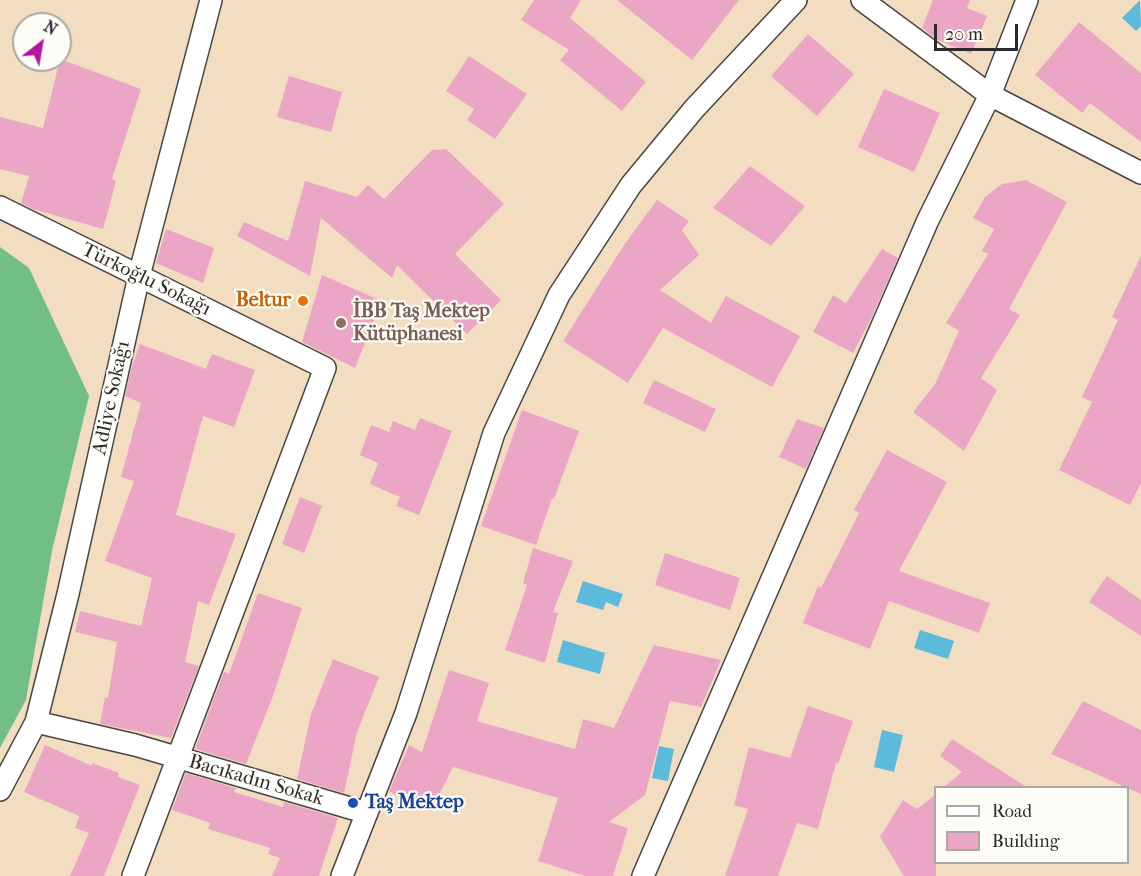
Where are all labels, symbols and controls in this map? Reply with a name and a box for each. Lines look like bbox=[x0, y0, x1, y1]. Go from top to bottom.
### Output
north arrow bbox=[12, 12, 72, 72]
scale bar bbox=[937, 12, 1021, 50]
text: N bbox=[40, 17, 61, 39]
text: 20 m bbox=[945, 24, 983, 45]
street label: Türkoğlu Sokağı bbox=[77, 238, 215, 322]
place label: Beltur bbox=[236, 289, 291, 313]
marker: Beltur bbox=[296, 294, 310, 308]
place label: İBB Taş Mektep Kütüphanesi bbox=[353, 300, 490, 347]
marker: İBB Taş Mektep Kütüphanesi bbox=[334, 316, 348, 330]
street label: Adliye Sokağı bbox=[88, 339, 136, 457]
street label: Bacıkadın Sokak bbox=[186, 750, 326, 812]
legend bbox=[934, 786, 1129, 864]
place label: Taş Mektep bbox=[365, 791, 464, 815]
marker: Taş Mektep bbox=[346, 796, 360, 810]
text: Road bbox=[992, 801, 1032, 822]
text: Building bbox=[992, 831, 1059, 852]

